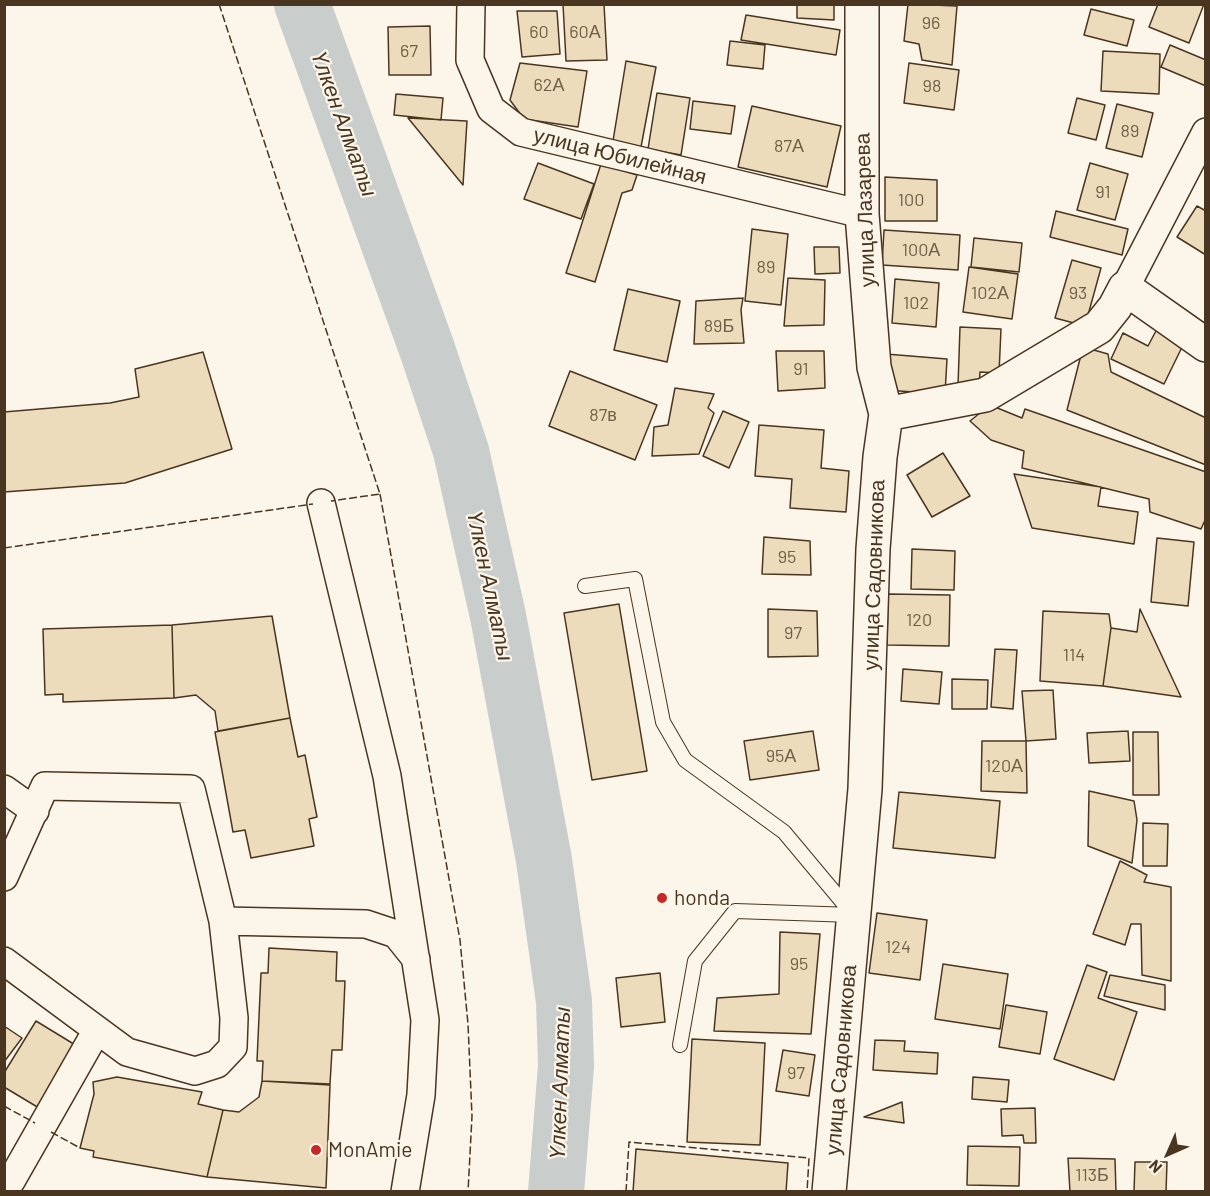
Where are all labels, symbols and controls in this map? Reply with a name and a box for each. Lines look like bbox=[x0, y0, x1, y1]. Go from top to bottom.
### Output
house number: 96 bbox=[922, 12, 940, 34]
house number: 60 bbox=[529, 21, 549, 43]
house number: 60А bbox=[569, 21, 601, 43]
house number: 67 bbox=[400, 40, 418, 62]
water label: Үлкен Алматы bbox=[306, 48, 382, 200]
house number: 62А bbox=[534, 74, 564, 96]
house number: 98 bbox=[923, 75, 941, 97]
house number: 89 bbox=[1121, 120, 1139, 142]
street label: улица Юбилейная bbox=[531, 122, 709, 190]
street label: улица Лазарева bbox=[850, 132, 880, 288]
house number: 87А bbox=[774, 135, 804, 157]
house number: 91 bbox=[1095, 181, 1111, 203]
house number: 100 bbox=[898, 189, 924, 211]
house number: 100А bbox=[902, 239, 940, 261]
house number: 89 bbox=[757, 256, 775, 278]
house number: 102А bbox=[971, 282, 1009, 304]
house number: 93 bbox=[1069, 282, 1087, 304]
house number: 102 bbox=[903, 292, 929, 314]
house number: 89Б bbox=[704, 315, 734, 337]
house number: 91 bbox=[793, 358, 809, 380]
house number: 87в bbox=[589, 404, 617, 426]
street label: улица Садовникова bbox=[858, 479, 890, 671]
water label: Үлкен Алматы bbox=[461, 509, 519, 663]
house number: 95 bbox=[778, 546, 796, 568]
house number: 120 bbox=[906, 609, 932, 631]
house number: 97 bbox=[784, 622, 802, 644]
house number: 114 bbox=[1063, 644, 1085, 666]
house number: 95А bbox=[766, 745, 796, 767]
house number: 120А bbox=[985, 755, 1023, 777]
place label: honda bbox=[674, 885, 730, 911]
marker: honda bbox=[655, 891, 669, 905]
house number: 124 bbox=[885, 936, 911, 958]
house number: 95 bbox=[790, 953, 808, 975]
street label: улица Садовникова bbox=[820, 964, 862, 1156]
water label: Үлкен Алматы bbox=[544, 1006, 576, 1160]
house number: 97 bbox=[787, 1062, 805, 1084]
north arrow bbox=[1138, 1124, 1198, 1184]
place label: MonAmie bbox=[328, 1137, 412, 1163]
marker: MonAmie bbox=[309, 1143, 323, 1157]
text: N bbox=[1144, 1157, 1165, 1178]
house number: 113Б bbox=[1075, 1164, 1109, 1186]

